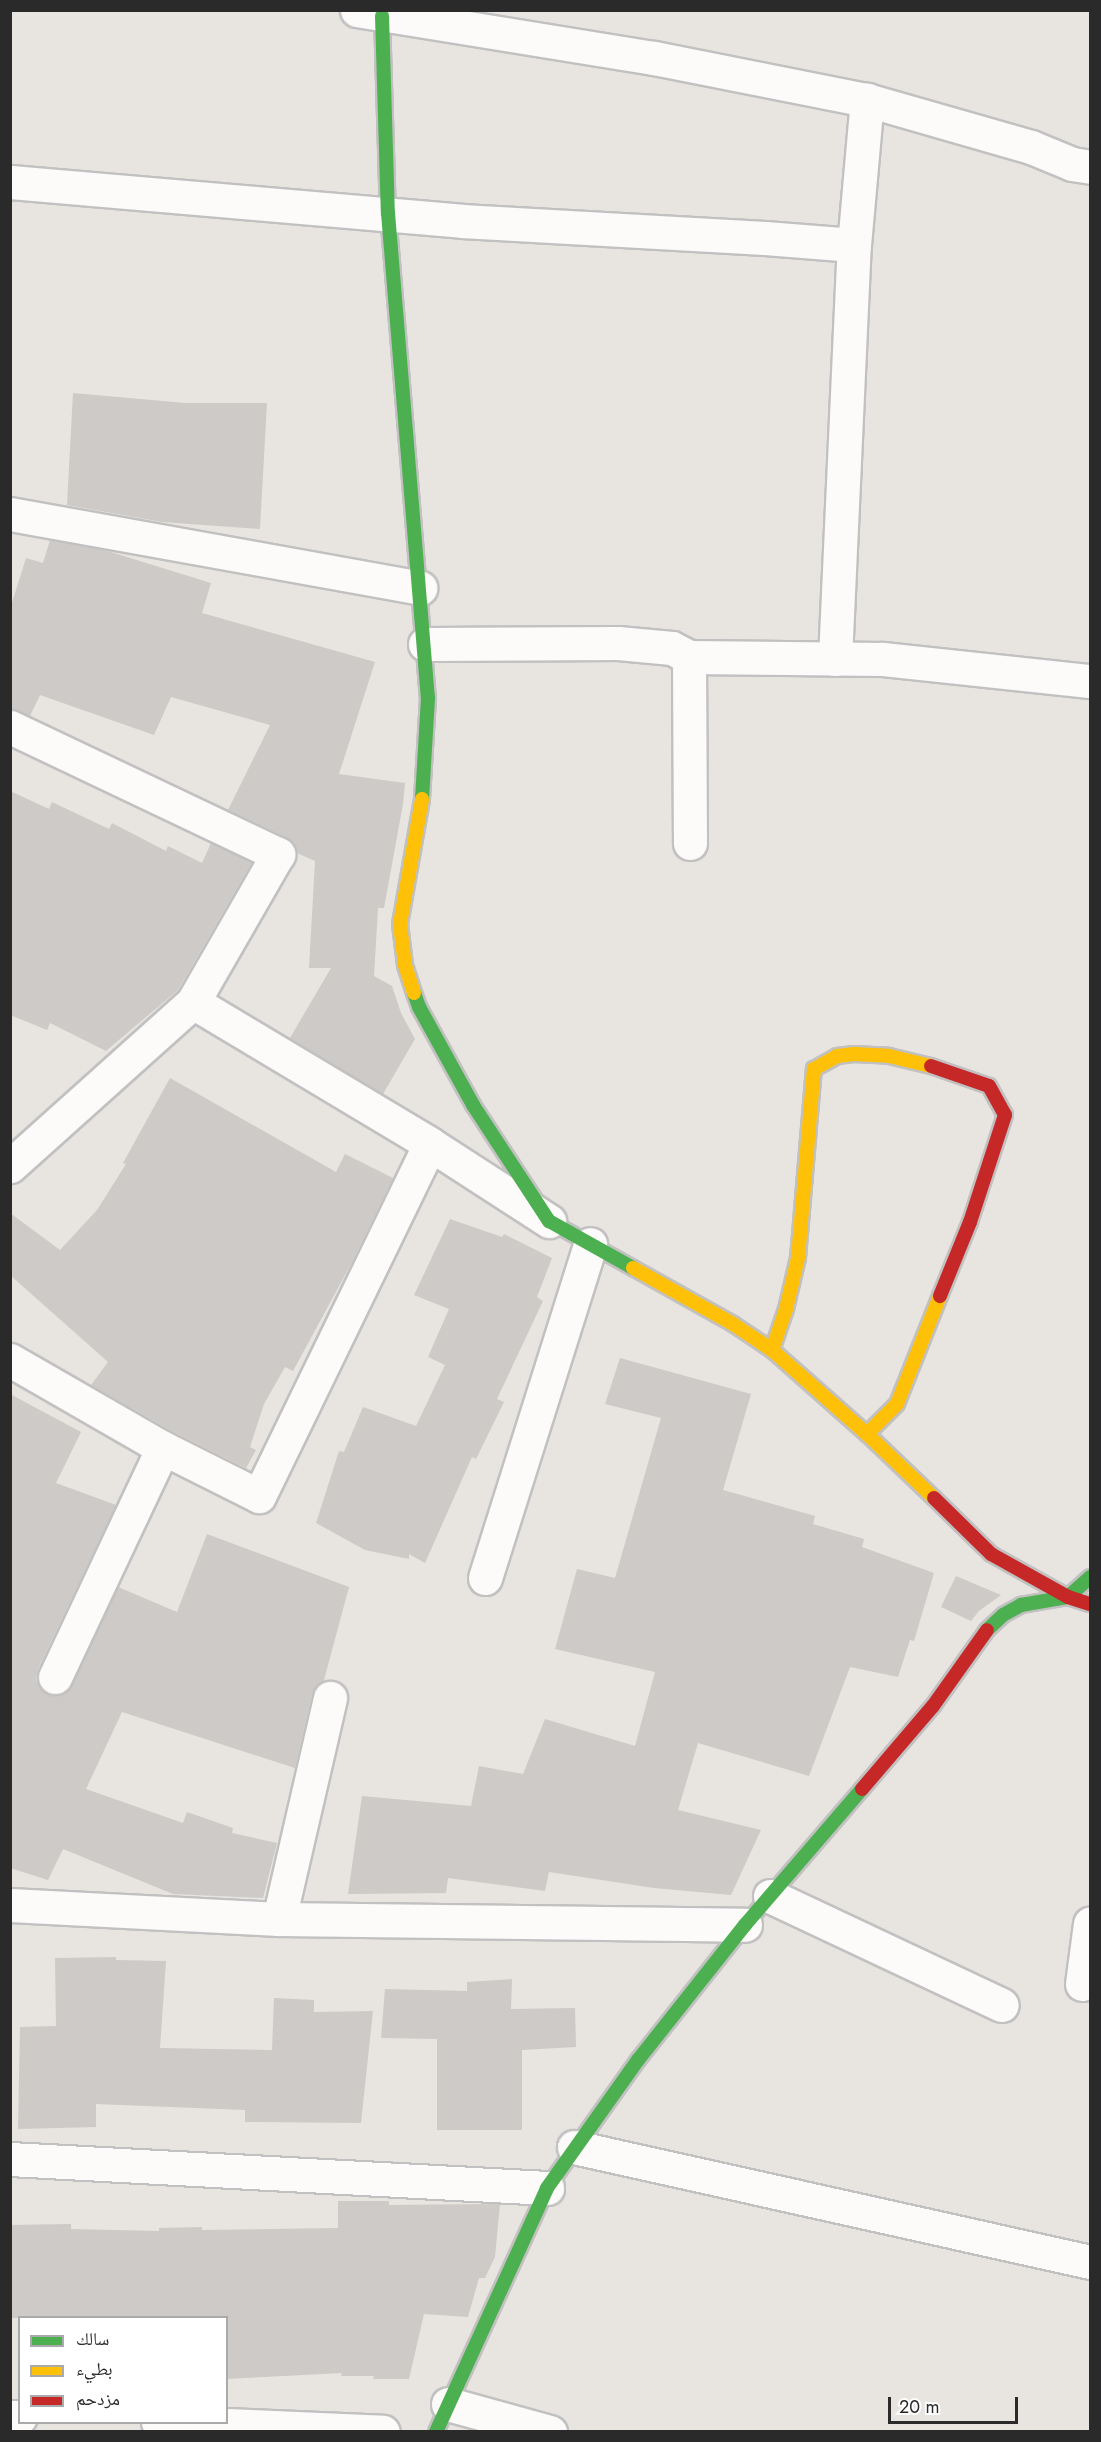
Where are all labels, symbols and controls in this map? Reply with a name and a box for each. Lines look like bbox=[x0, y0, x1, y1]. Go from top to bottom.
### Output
legend bbox=[18, 2316, 228, 2424]
text: سالك bbox=[76, 2326, 109, 2352]
text: بطيء bbox=[76, 2356, 113, 2382]
scale bar bbox=[891, 2385, 1022, 2423]
text: مزدحم bbox=[76, 2386, 120, 2412]
text: 20 m bbox=[899, 2394, 939, 2420]

